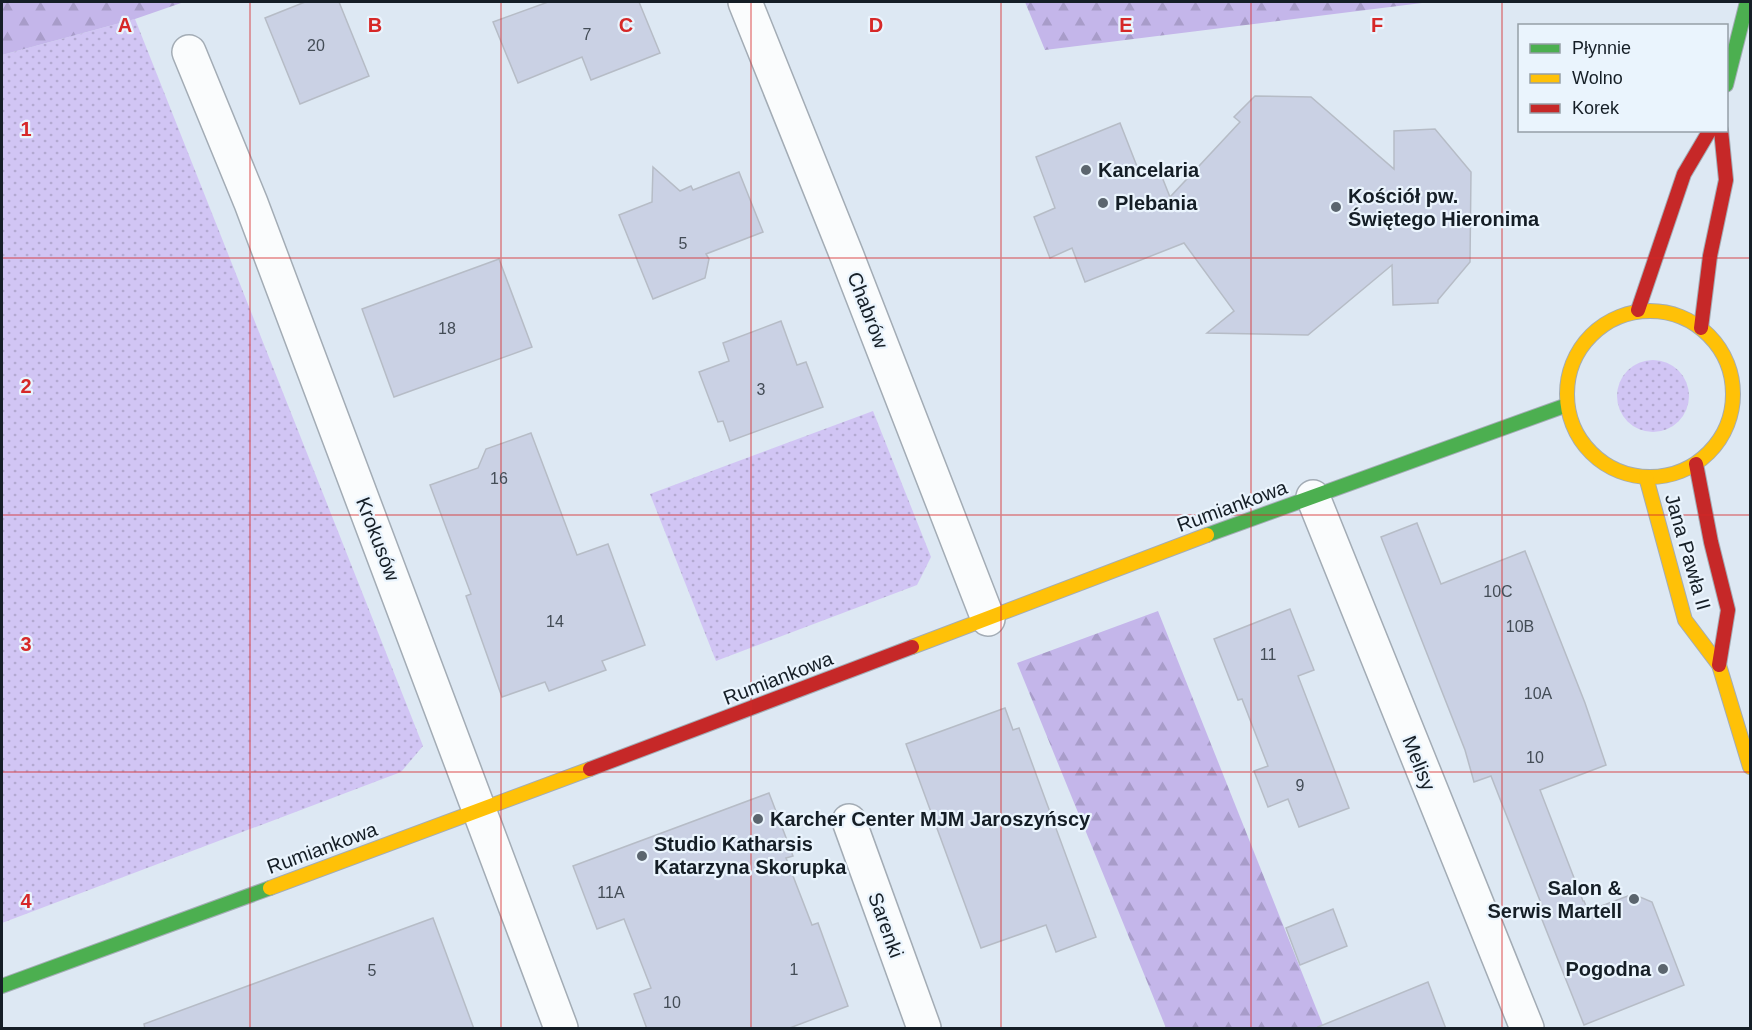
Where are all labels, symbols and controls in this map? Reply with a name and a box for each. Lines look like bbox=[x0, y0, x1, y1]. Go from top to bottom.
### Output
text: A bbox=[118, 14, 132, 36]
text: B bbox=[368, 14, 382, 36]
text: C bbox=[619, 14, 633, 36]
text: D bbox=[869, 14, 883, 36]
text: E bbox=[1119, 14, 1133, 36]
text: F bbox=[1371, 14, 1383, 36]
legend bbox=[1518, 24, 1728, 132]
house number: 7 bbox=[583, 26, 592, 43]
house number: 20 bbox=[307, 37, 325, 54]
text: Płynnie bbox=[1572, 38, 1631, 58]
text: Wolno bbox=[1572, 68, 1623, 88]
text: Korek bbox=[1572, 98, 1620, 118]
text: 1 bbox=[20, 118, 32, 140]
place label: Kancelaria bbox=[1098, 159, 1200, 181]
marker: Kancelaria bbox=[1079, 163, 1093, 177]
place label: Kościół pw. Świętego Hieronima bbox=[1348, 185, 1540, 230]
place label: Plebania bbox=[1115, 192, 1198, 214]
marker: Plebania bbox=[1096, 196, 1110, 210]
marker: Kościół pw. Świętego Hieronima bbox=[1329, 200, 1343, 214]
house number: 5 bbox=[679, 235, 688, 252]
street label: Chabrów bbox=[843, 269, 893, 352]
house number: 18 bbox=[438, 320, 456, 337]
text: 2 bbox=[20, 375, 32, 397]
house number: 3 bbox=[757, 381, 766, 398]
house number: 16 bbox=[490, 470, 508, 487]
street label: Rumiankowa bbox=[1174, 476, 1291, 536]
street label: Jana Pawła II bbox=[1661, 491, 1715, 613]
street label: Krokusów bbox=[352, 494, 404, 584]
house number: 10C bbox=[1483, 583, 1513, 600]
house number: 14 bbox=[546, 613, 564, 630]
house number: 10B bbox=[1506, 618, 1534, 635]
text: 3 bbox=[20, 633, 32, 655]
house number: 11 bbox=[1260, 646, 1276, 663]
street label: Rumiankowa bbox=[720, 647, 837, 709]
house number: 10A bbox=[1524, 685, 1553, 702]
street label: Melisy bbox=[1398, 733, 1440, 793]
house number: 10 bbox=[1526, 749, 1544, 766]
house number: 9 bbox=[1296, 777, 1305, 794]
place label: Karcher Center MJM Jaroszyńscy bbox=[770, 808, 1091, 830]
marker: Karcher Center MJM Jaroszyńscy bbox=[751, 812, 765, 826]
street label: Rumiankowa bbox=[264, 818, 381, 878]
place label: Studio Katharsis Katarzyna Skorupka bbox=[654, 833, 847, 878]
marker: Studio Katharsis Katarzyna Skorupka bbox=[635, 849, 649, 863]
place label: Salon & Serwis Martell bbox=[1487, 877, 1622, 922]
house number: 11A bbox=[597, 884, 625, 901]
street label: Sarenki bbox=[864, 889, 908, 961]
text: 4 bbox=[20, 890, 32, 912]
marker: Salon & Serwis Martell bbox=[1627, 892, 1641, 906]
place label: Pogodna bbox=[1565, 958, 1652, 980]
house number: 1 bbox=[790, 961, 799, 978]
house number: 5 bbox=[368, 962, 377, 979]
marker: Pogodna bbox=[1656, 962, 1670, 976]
house number: 10 bbox=[663, 994, 681, 1011]

